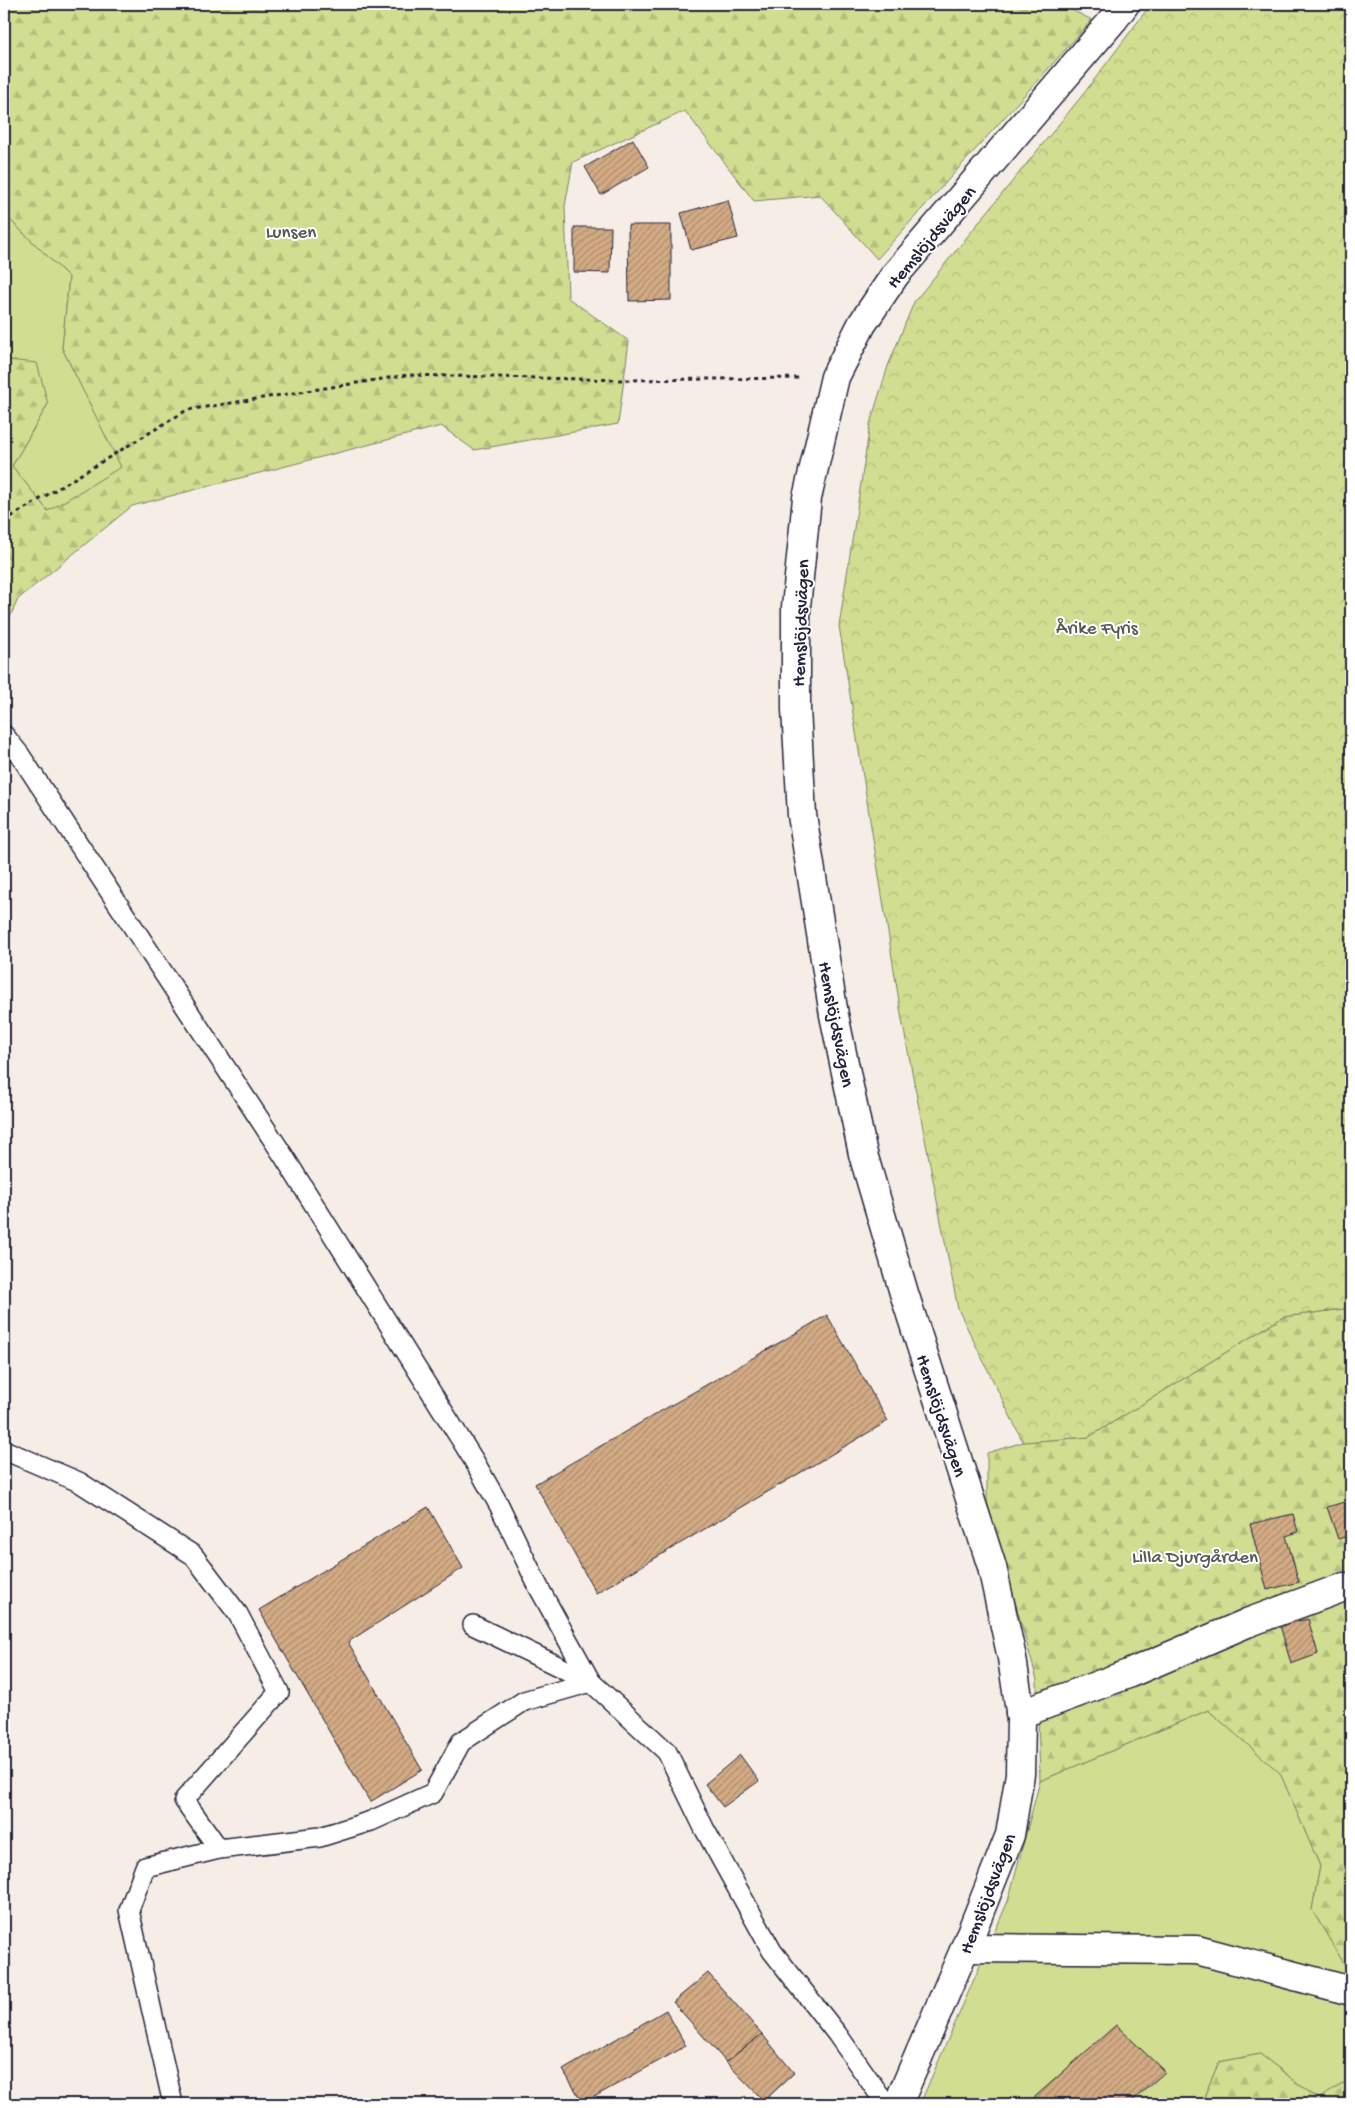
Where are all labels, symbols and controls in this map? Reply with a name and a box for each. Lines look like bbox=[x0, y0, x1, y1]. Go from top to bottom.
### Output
street label: Hemslöjdsvägen bbox=[883, 182, 982, 294]
park label: Lunsen bbox=[266, 222, 316, 245]
street label: Hemslöjdsvägen bbox=[789, 559, 816, 687]
park label: Årike Fyris bbox=[1056, 617, 1139, 641]
street label: Hemslöjdsvägen bbox=[811, 960, 858, 1089]
street label: Hemslöjdsvägen bbox=[909, 1352, 970, 1480]
park label: Lilla Djurgården bbox=[1132, 1547, 1258, 1570]
street label: Hemslöjdsvägen bbox=[956, 1831, 1023, 1958]

